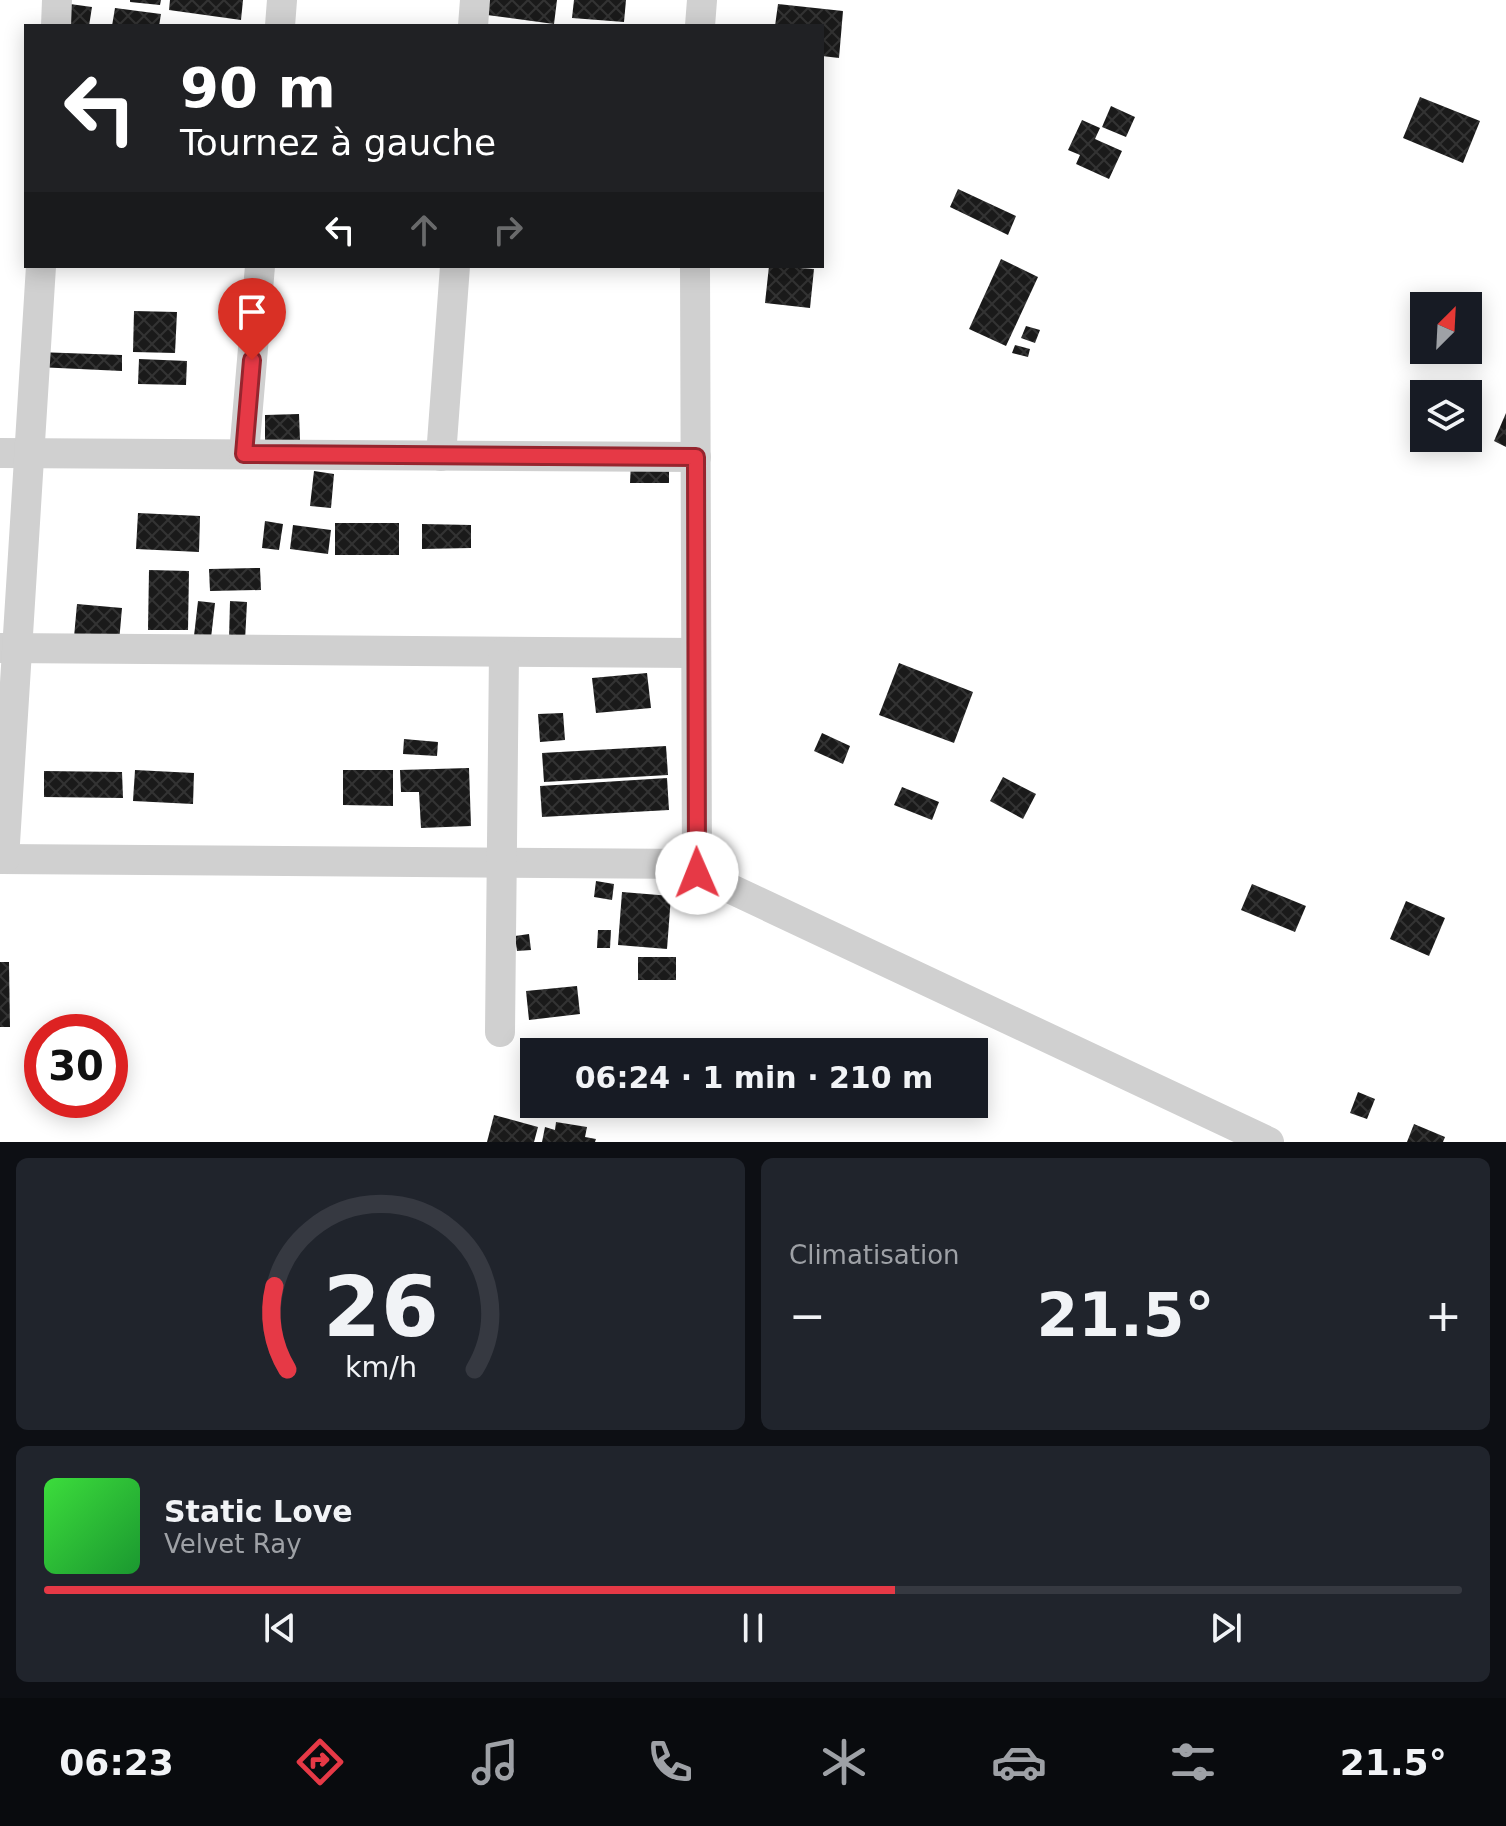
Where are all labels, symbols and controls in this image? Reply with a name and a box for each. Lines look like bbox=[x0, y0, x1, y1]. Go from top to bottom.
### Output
text: 90 m bbox=[180, 55, 336, 120]
icon: left bbox=[48, 56, 152, 160]
text: Tournez à gauche bbox=[180, 122, 496, 163]
icon: left bbox=[318, 208, 362, 252]
icon: ahead bbox=[402, 208, 446, 252]
icon: right bbox=[486, 208, 530, 252]
pin bbox=[218, 278, 286, 360]
icon: arrive bbox=[230, 290, 274, 334]
north arrow bbox=[1410, 292, 1482, 364]
map controls bbox=[1410, 292, 1482, 452]
button: layers bbox=[1410, 380, 1482, 452]
position arrow bbox=[655, 831, 739, 915]
speed limit sign: 30 bbox=[24, 1014, 128, 1118]
text: 06:24 · 1 min · 210 m bbox=[575, 1060, 933, 1095]
text: Climatisation bbox=[789, 1240, 960, 1270]
text: 26 bbox=[323, 1259, 438, 1356]
text: 21.5° bbox=[1036, 1280, 1215, 1350]
text: − bbox=[789, 1290, 826, 1341]
text: + bbox=[1425, 1290, 1462, 1341]
text: km/h bbox=[344, 1350, 417, 1384]
text: Static Love bbox=[164, 1494, 353, 1529]
text: Velvet Ray bbox=[164, 1529, 302, 1559]
icon: previous bbox=[258, 1606, 302, 1650]
icon: pause bbox=[731, 1606, 775, 1650]
icon: next bbox=[1204, 1606, 1248, 1650]
icon: directions bbox=[292, 1734, 348, 1790]
icon: music bbox=[467, 1734, 523, 1790]
icon: phone bbox=[642, 1734, 698, 1790]
icon: climate bbox=[816, 1734, 872, 1790]
icon: car bbox=[991, 1734, 1047, 1790]
icon: filters bbox=[1165, 1734, 1221, 1790]
text: 06:23 bbox=[59, 1742, 174, 1783]
text: 21.5° bbox=[1340, 1742, 1447, 1783]

